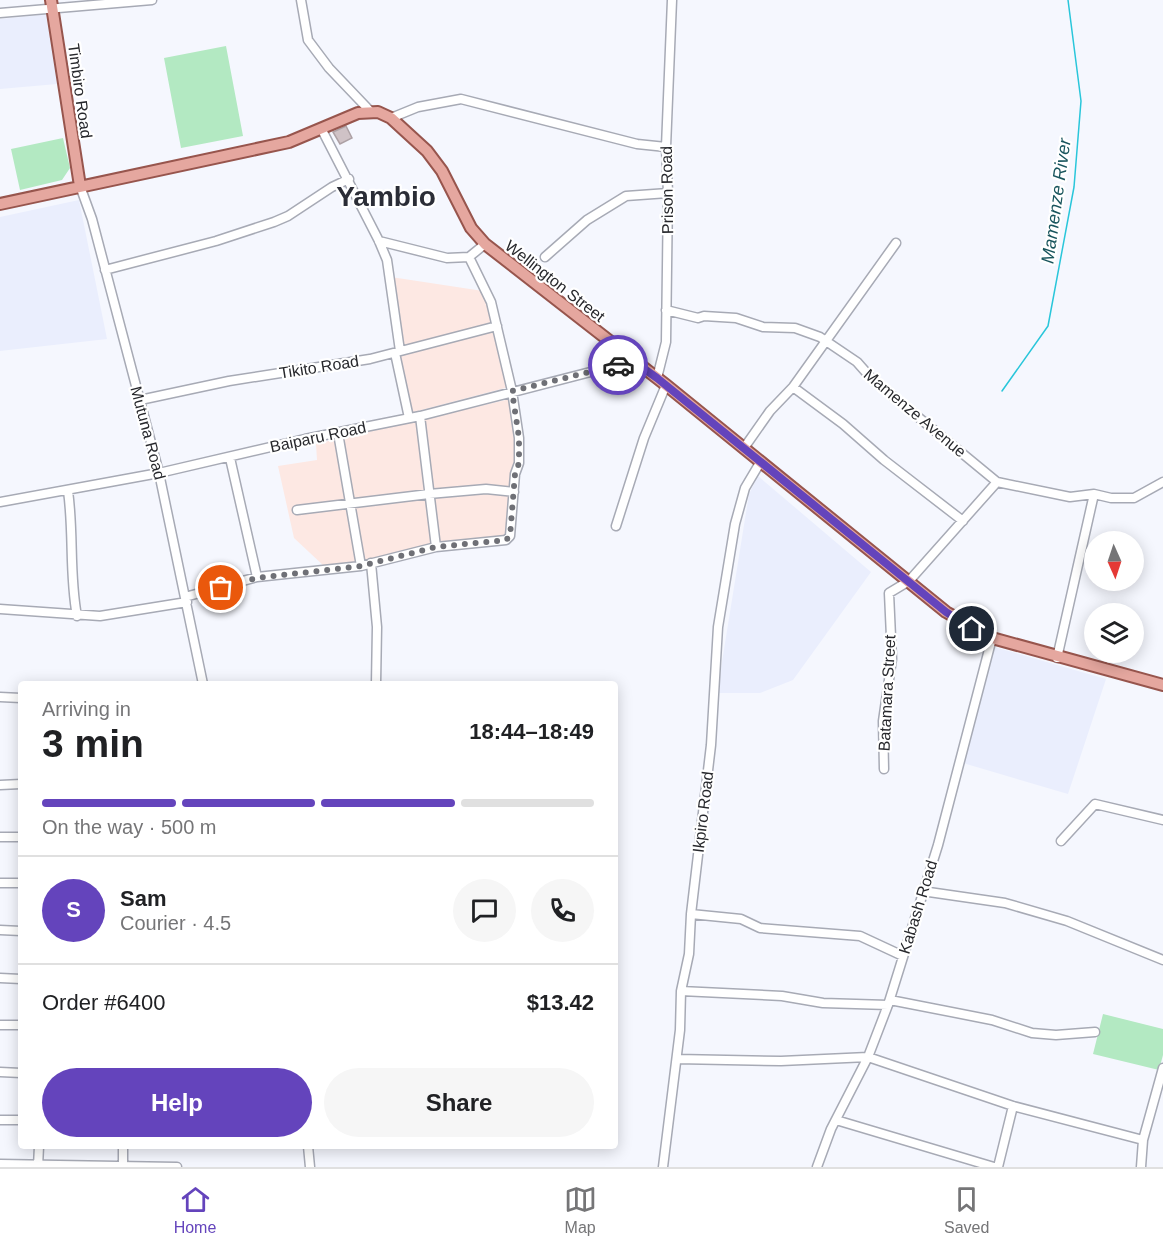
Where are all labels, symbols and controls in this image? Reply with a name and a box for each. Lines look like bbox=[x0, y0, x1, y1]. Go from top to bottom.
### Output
street label: Timbiro Road bbox=[65, 43, 95, 139]
water label: Mamenze River bbox=[1037, 136, 1075, 265]
street label: Prison Road bbox=[658, 146, 676, 234]
district label: Yambio bbox=[336, 181, 436, 212]
street label: Wellington Street bbox=[502, 237, 609, 325]
courier bbox=[588, 335, 648, 395]
icon: car bbox=[602, 349, 635, 382]
street label: Tikito Road bbox=[278, 352, 360, 382]
street label: Mamenze Avenue bbox=[861, 365, 969, 461]
street label: Mutuna Road bbox=[127, 384, 169, 482]
street label: Baiparu Road bbox=[268, 419, 368, 455]
north arrow bbox=[1084, 531, 1144, 591]
map controls bbox=[1084, 531, 1144, 663]
pin bbox=[195, 562, 246, 613]
icon: bag bbox=[204, 571, 237, 604]
pin bbox=[946, 603, 997, 654]
button: layers bbox=[1084, 603, 1144, 663]
icon: home bbox=[955, 612, 988, 645]
street label: Batamara Street bbox=[875, 634, 899, 752]
text: Arriving in bbox=[42, 698, 131, 720]
text: 18:44–18:49 bbox=[469, 719, 594, 744]
text: 3 min bbox=[42, 722, 144, 765]
street label: Ikpiro Road bbox=[690, 770, 716, 854]
text: On the way · 500 m bbox=[42, 816, 217, 838]
street label: Kabash Road bbox=[896, 858, 940, 956]
button: chat bbox=[453, 879, 516, 942]
button: phone bbox=[531, 879, 594, 942]
text: Sam bbox=[120, 886, 166, 911]
text: S bbox=[66, 897, 81, 922]
text: Courier · 4.5 bbox=[120, 912, 231, 934]
text: Order #6400 bbox=[42, 990, 166, 1015]
text: $13.42 bbox=[527, 990, 594, 1015]
button: Help bbox=[42, 1068, 312, 1137]
button: Share bbox=[324, 1068, 594, 1137]
tab: Home bbox=[174, 1183, 216, 1237]
tab: Map bbox=[564, 1183, 597, 1237]
tab: Saved bbox=[944, 1183, 989, 1237]

